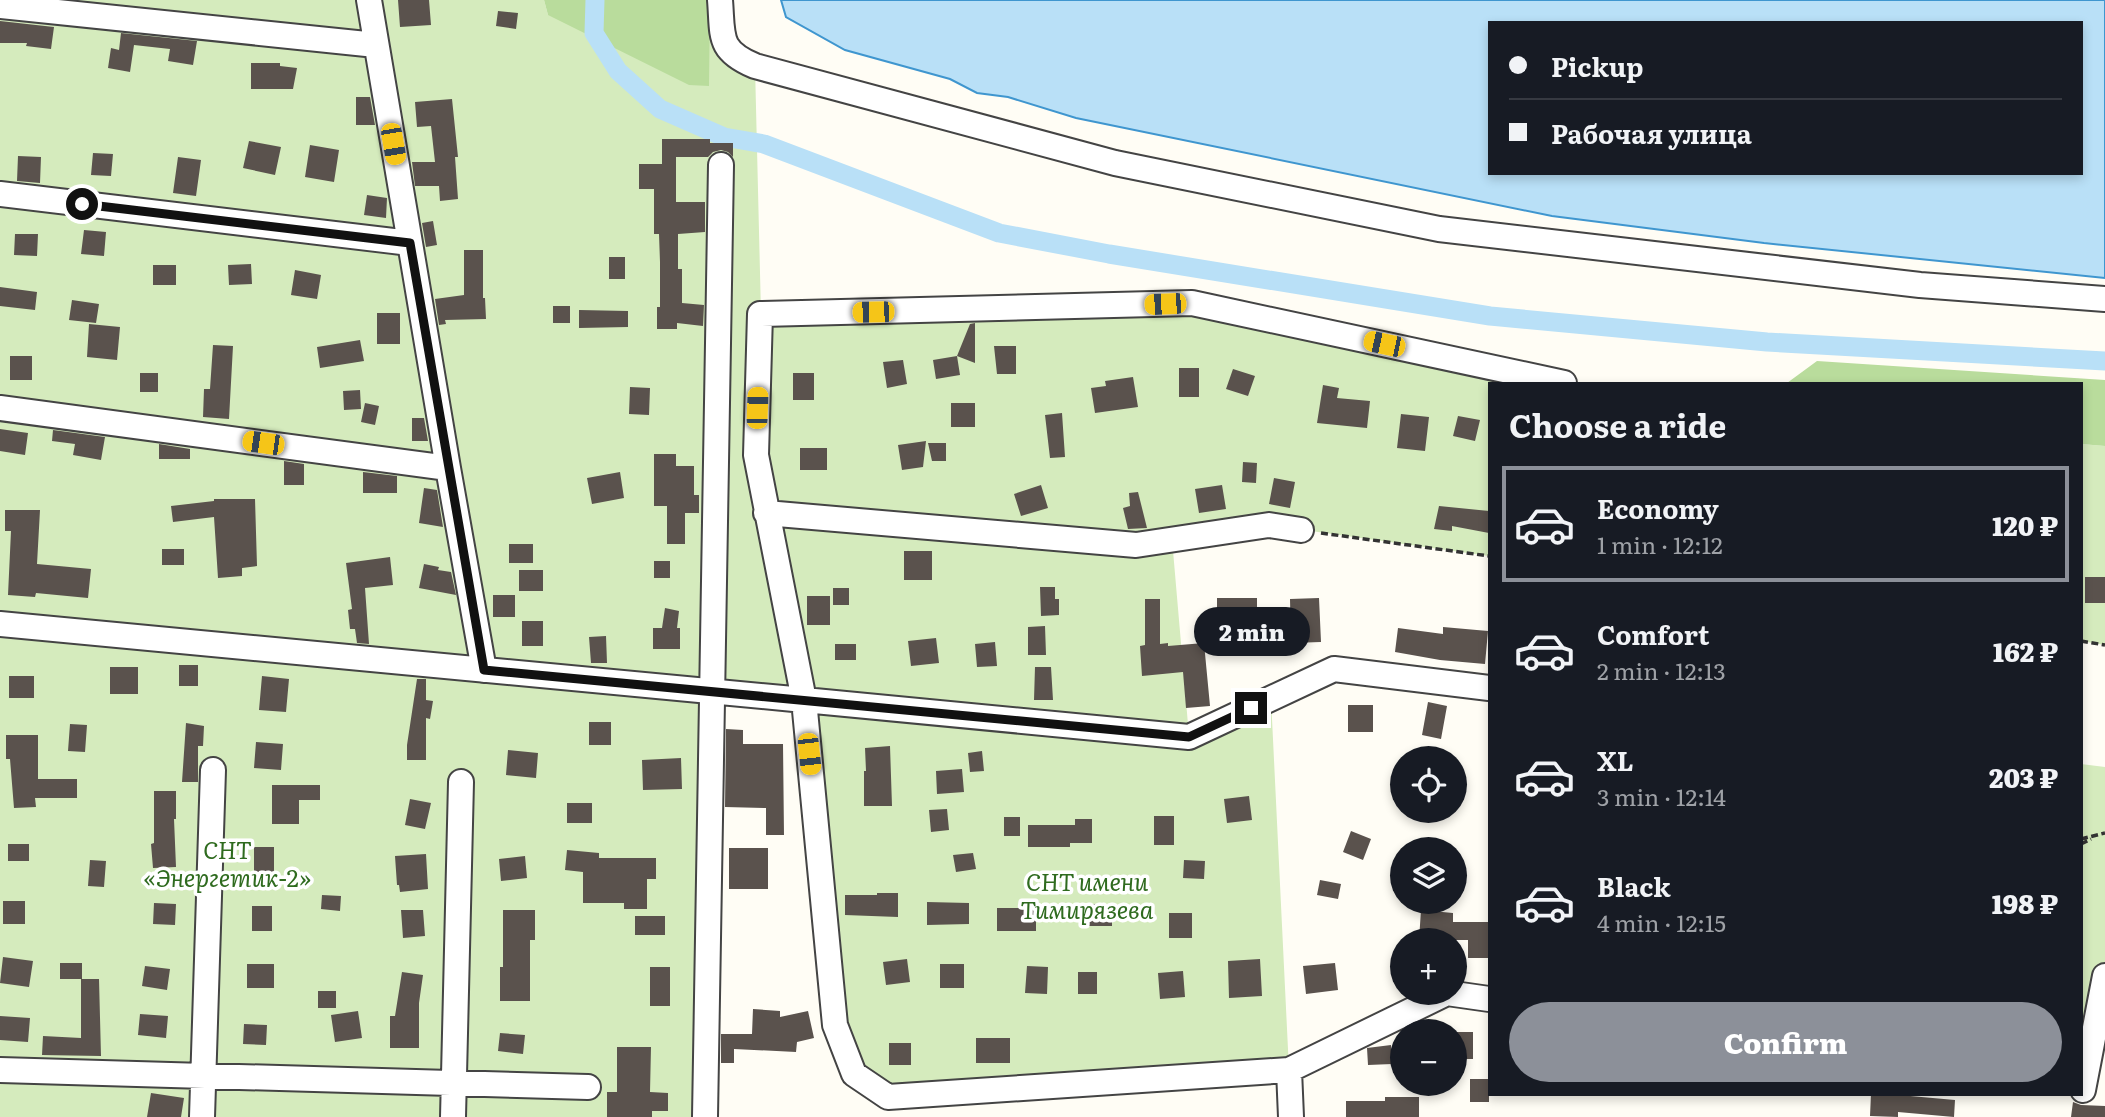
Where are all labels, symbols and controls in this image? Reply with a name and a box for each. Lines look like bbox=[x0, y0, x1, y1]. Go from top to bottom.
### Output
text: Pickup bbox=[1551, 46, 1643, 85]
text: Рабочая улица bbox=[1551, 113, 1752, 152]
car bbox=[380, 121, 407, 167]
route start bbox=[66, 188, 98, 220]
car bbox=[1144, 293, 1187, 315]
car bbox=[852, 301, 895, 323]
car bbox=[1362, 329, 1407, 359]
car bbox=[746, 387, 769, 429]
text: Choose a ride bbox=[1509, 400, 1726, 448]
car bbox=[241, 430, 286, 456]
text: Economy bbox=[1597, 488, 1719, 527]
icon: car bbox=[1513, 493, 1576, 556]
text: 120 ₽ bbox=[1992, 505, 2058, 544]
text: 1 min · 12:12 bbox=[1597, 527, 1723, 561]
callout: 2 min bbox=[1193, 606, 1309, 656]
text: 2 min bbox=[1219, 614, 1285, 648]
text: Comfort bbox=[1597, 614, 1709, 653]
icon: car bbox=[1513, 619, 1576, 682]
text: 162 ₽ bbox=[1993, 631, 2058, 670]
text: 2 min · 12:13 bbox=[1597, 653, 1726, 687]
route end bbox=[1235, 692, 1267, 724]
car bbox=[797, 732, 822, 776]
text: XL bbox=[1597, 740, 1634, 779]
icon: car bbox=[1513, 745, 1576, 808]
map controls bbox=[1390, 746, 1467, 1096]
button: locate bbox=[1390, 746, 1467, 823]
text: 203 ₽ bbox=[1989, 757, 2058, 796]
text: 3 min · 12:14 bbox=[1597, 779, 1726, 813]
park label: СНТ «Энергетик-2» bbox=[143, 831, 311, 894]
button: layers bbox=[1390, 837, 1467, 914]
park label: СНТ имени Тимирязева bbox=[1021, 863, 1154, 926]
text: Black bbox=[1597, 866, 1671, 905]
icon: car bbox=[1513, 871, 1576, 934]
text: 198 ₽ bbox=[1992, 883, 2058, 922]
text: 4 min · 12:15 bbox=[1597, 905, 1726, 939]
button: + bbox=[1390, 928, 1467, 1005]
button: Confirm bbox=[1509, 1002, 2062, 1082]
button: − bbox=[1390, 1019, 1467, 1096]

